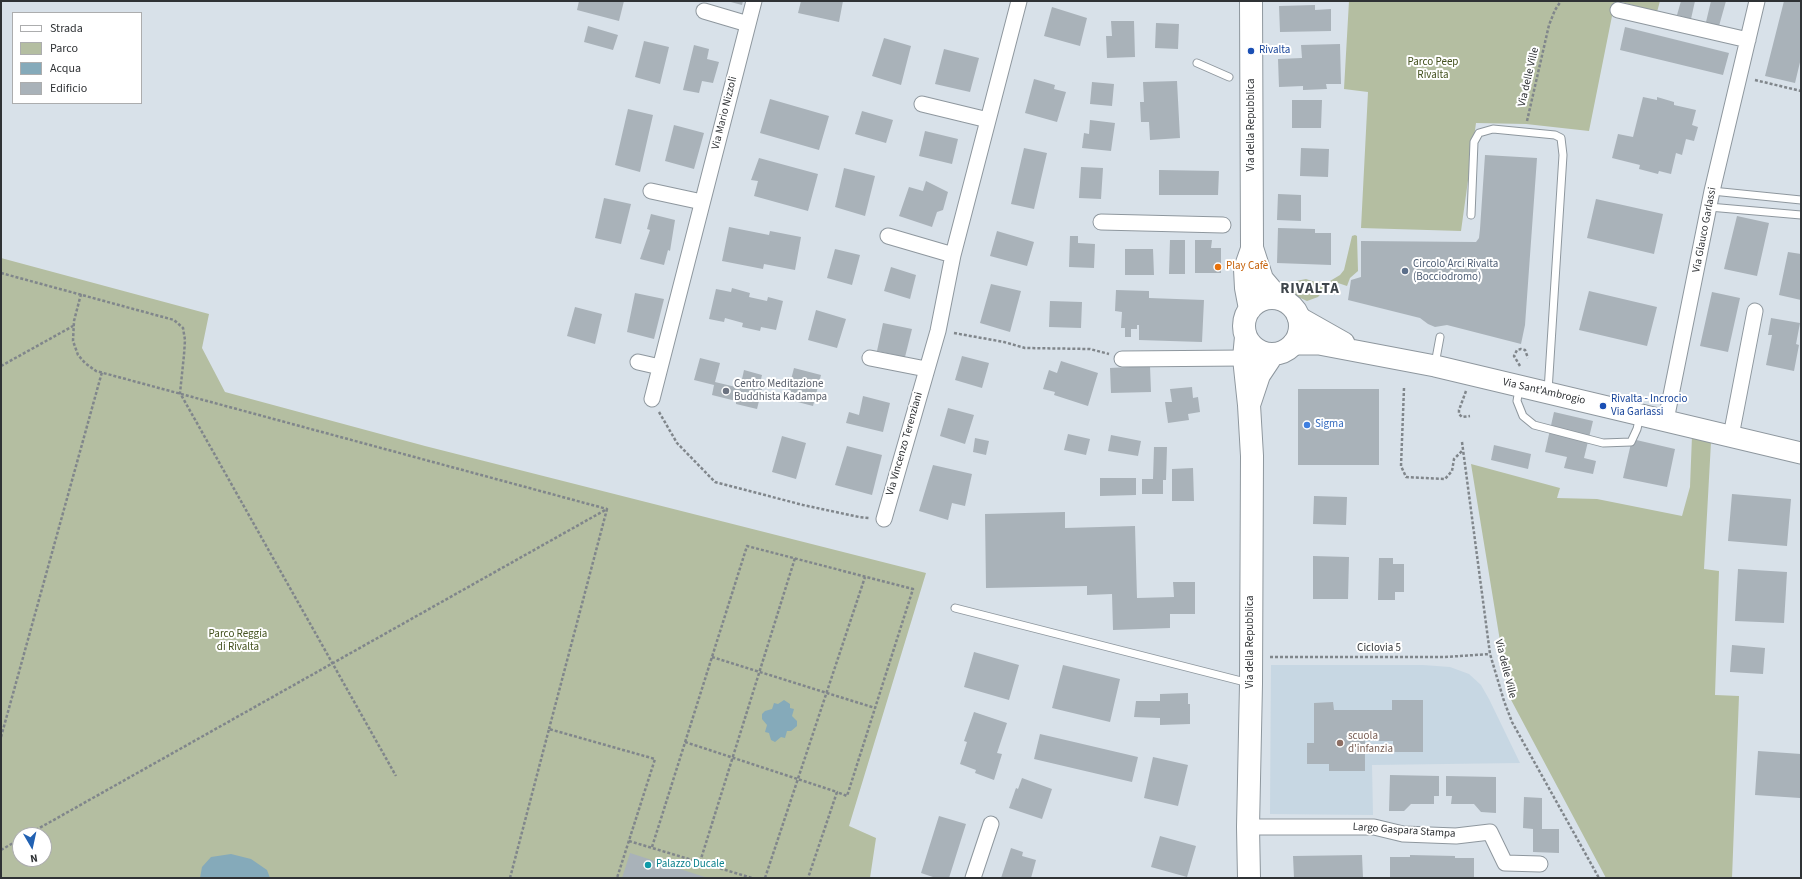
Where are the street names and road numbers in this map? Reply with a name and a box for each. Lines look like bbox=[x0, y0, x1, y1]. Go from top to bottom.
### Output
street label: Via delle Ville bbox=[1516, 46, 1542, 108]
street label: Via Mario Nizzoli bbox=[710, 75, 740, 151]
street label: Via della Repubblica bbox=[1245, 79, 1259, 171]
street label: Via Glauco Garlassi bbox=[1690, 186, 1720, 274]
street label: Via Sant'Ambrogio bbox=[1501, 376, 1587, 408]
street label: Via Vincenzo Terenziani bbox=[884, 391, 926, 497]
street label: Via della Repubblica bbox=[1244, 596, 1258, 688]
street label: Via delle Ville bbox=[1491, 638, 1519, 700]
street label: Ciclovia 5 bbox=[1357, 642, 1401, 656]
street label: Largo Gaspara Stampa bbox=[1352, 821, 1456, 841]

